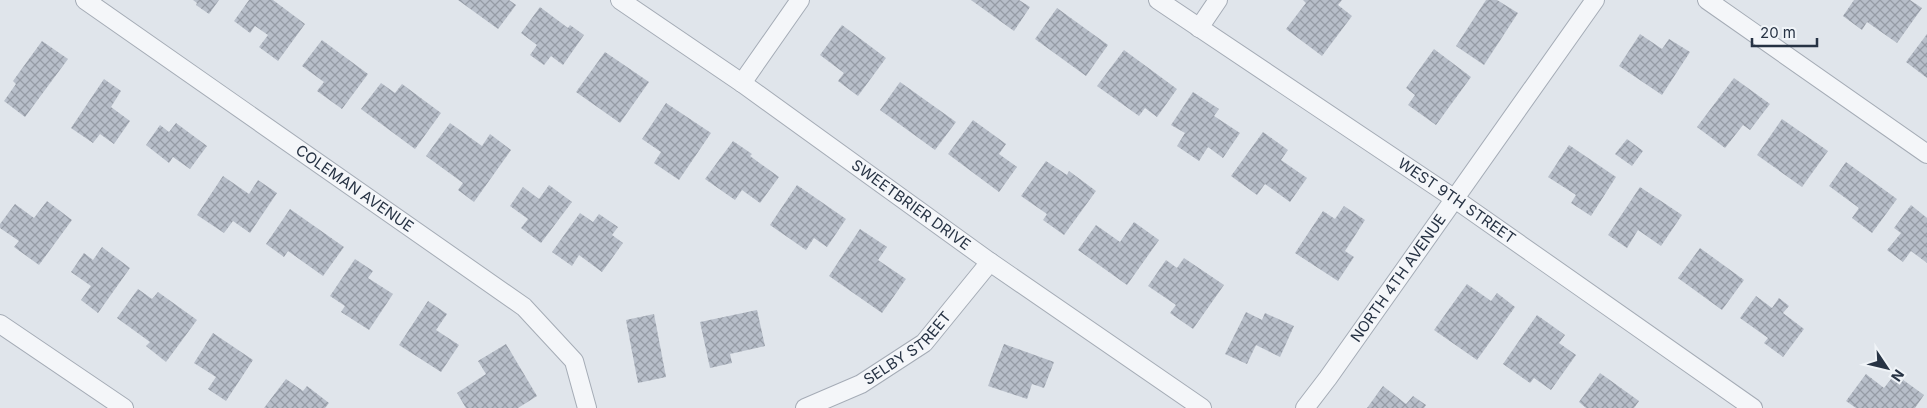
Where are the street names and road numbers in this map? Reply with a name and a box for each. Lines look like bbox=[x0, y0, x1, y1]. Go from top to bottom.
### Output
street label: COLEMAN AVENUE bbox=[292, 140, 418, 236]
street label: WEST 9TH STREET bbox=[1395, 154, 1519, 248]
street label: SWEETBRIER DRIVE bbox=[848, 155, 975, 254]
street label: NORTH 4TH AVENUE bbox=[1346, 210, 1450, 346]
street label: SELBY STREET bbox=[860, 307, 955, 389]

